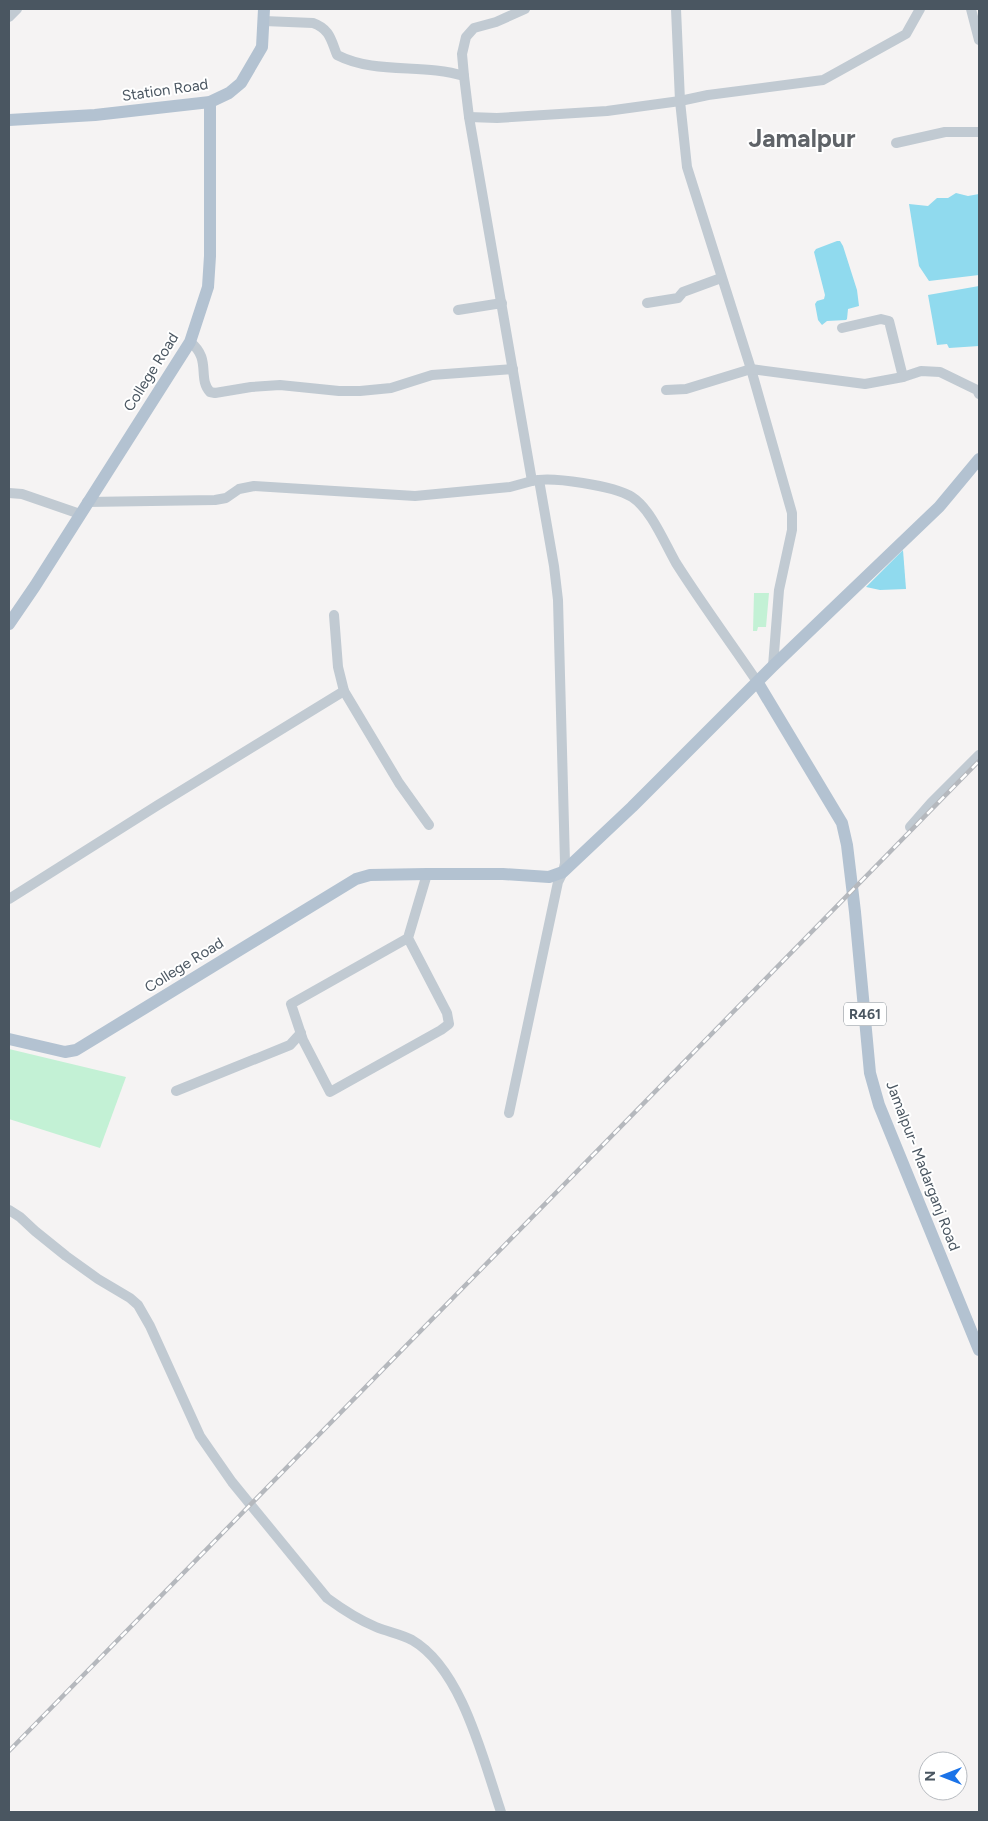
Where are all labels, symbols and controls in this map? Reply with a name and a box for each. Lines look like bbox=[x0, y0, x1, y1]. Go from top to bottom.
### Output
street label: Station Road bbox=[121, 75, 209, 105]
district label: Jamalpur bbox=[748, 123, 856, 153]
street label: College Road bbox=[120, 329, 182, 415]
street label: College Road bbox=[141, 934, 227, 996]
road number: R461 bbox=[844, 1002, 886, 1026]
street label: Jamalpur- Madarganj Road bbox=[882, 1079, 964, 1253]
north arrow bbox=[918, 1751, 968, 1801]
text: N bbox=[922, 1771, 939, 1781]

